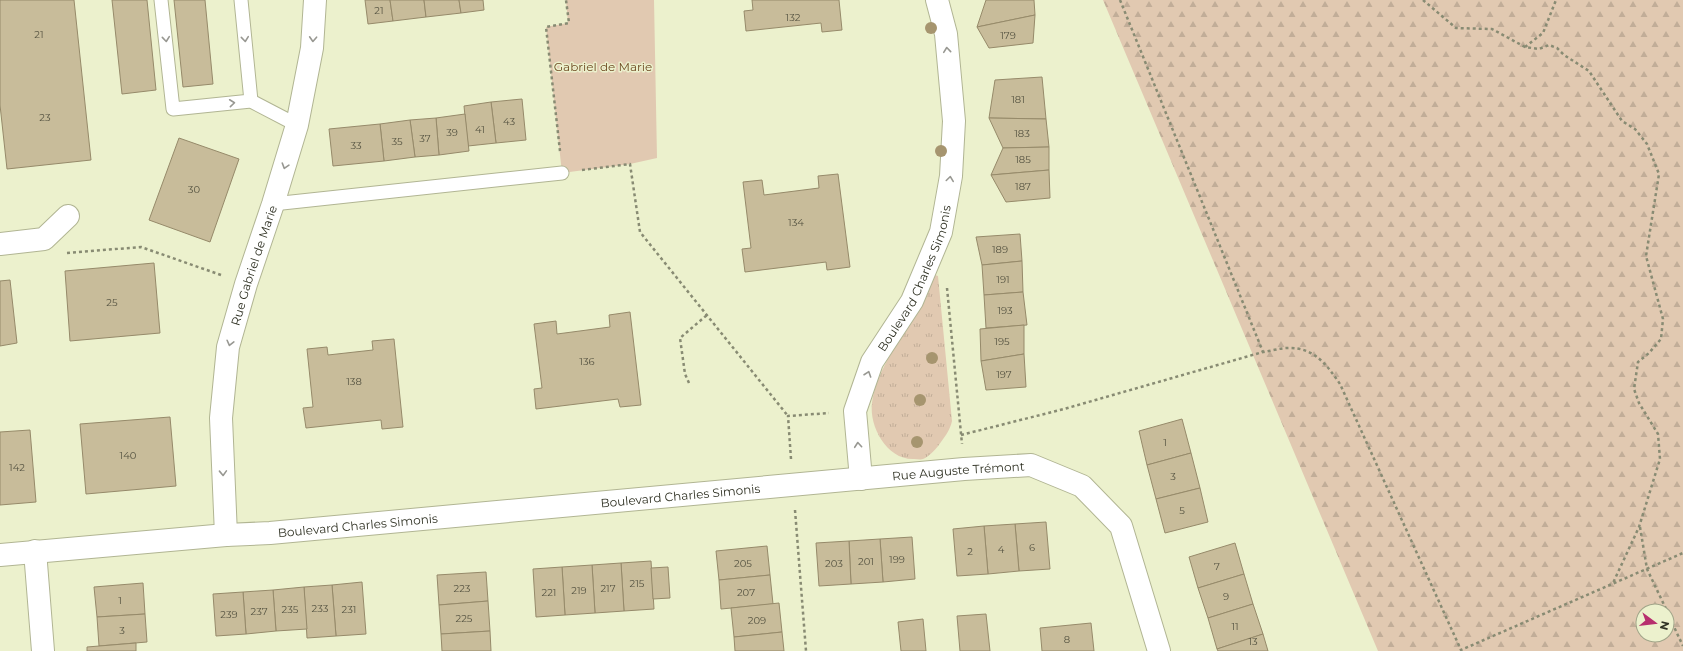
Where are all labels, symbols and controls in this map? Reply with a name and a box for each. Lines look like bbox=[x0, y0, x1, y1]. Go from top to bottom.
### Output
house number: 21 bbox=[374, 4, 384, 17]
house number: 132 bbox=[786, 11, 801, 24]
house number: 21 bbox=[34, 28, 44, 41]
house number: 179 bbox=[1000, 29, 1016, 42]
one-way arrow bbox=[161, 36, 170, 42]
one-way arrow bbox=[240, 36, 249, 42]
one-way arrow bbox=[308, 36, 317, 42]
one-way arrow bbox=[943, 47, 952, 53]
park label: Gabriel de Marie bbox=[554, 59, 652, 74]
house number: 181 bbox=[1011, 93, 1025, 106]
one-way arrow bbox=[229, 99, 235, 108]
house number: 23 bbox=[39, 111, 51, 124]
house number: 43 bbox=[503, 115, 515, 128]
house number: 41 bbox=[475, 123, 485, 136]
house number: 39 bbox=[446, 126, 458, 139]
house number: 183 bbox=[1014, 127, 1030, 140]
house number: 37 bbox=[419, 132, 431, 145]
house number: 35 bbox=[391, 135, 403, 148]
house number: 33 bbox=[350, 139, 362, 152]
house number: 185 bbox=[1015, 153, 1031, 166]
one-way arrow bbox=[281, 162, 290, 169]
one-way arrow bbox=[945, 176, 954, 182]
house number: 187 bbox=[1015, 180, 1031, 193]
house number: 30 bbox=[188, 183, 201, 196]
street label: Rue Gabriel de Marie bbox=[227, 203, 280, 327]
street label: Boulevard Charles Simonis bbox=[874, 204, 953, 354]
house number: 134 bbox=[788, 216, 804, 229]
house number: 189 bbox=[992, 243, 1008, 256]
house number: 191 bbox=[996, 273, 1010, 286]
house number: 25 bbox=[106, 296, 118, 309]
house number: 193 bbox=[997, 304, 1013, 317]
house number: 195 bbox=[994, 335, 1010, 348]
one-way arrow bbox=[226, 340, 234, 346]
house number: 136 bbox=[579, 355, 595, 368]
house number: 197 bbox=[996, 368, 1012, 381]
one-way arrow bbox=[863, 371, 872, 378]
house number: 138 bbox=[346, 375, 362, 388]
house number: 1 bbox=[1163, 436, 1167, 449]
one-way arrow bbox=[854, 442, 863, 448]
house number: 140 bbox=[120, 449, 137, 462]
street label: Rue Auguste Trémont bbox=[891, 458, 1025, 483]
house number: 142 bbox=[9, 461, 25, 474]
one-way arrow bbox=[218, 470, 227, 476]
house number: 3 bbox=[1170, 470, 1176, 483]
street label: Boulevard Charles Simonis bbox=[600, 480, 761, 510]
house number: 5 bbox=[1179, 504, 1185, 517]
street label: Boulevard Charles Simonis bbox=[277, 510, 438, 540]
house number: 6 bbox=[1029, 541, 1035, 554]
house number: 4 bbox=[998, 543, 1005, 556]
house number: 2 bbox=[967, 545, 973, 558]
house number: 199 bbox=[889, 553, 905, 566]
house number: 201 bbox=[858, 555, 874, 568]
house number: 205 bbox=[734, 557, 752, 570]
house number: 203 bbox=[825, 557, 843, 570]
house number: 7 bbox=[1214, 560, 1220, 573]
house number: 215 bbox=[630, 577, 645, 590]
house number: 223 bbox=[454, 582, 471, 595]
house number: 217 bbox=[600, 582, 616, 595]
house number: 219 bbox=[571, 584, 587, 597]
house number: 221 bbox=[542, 586, 556, 599]
house number: 207 bbox=[737, 586, 755, 599]
house number: 9 bbox=[1223, 590, 1229, 603]
house number: 1 bbox=[118, 594, 122, 607]
house number: 233 bbox=[312, 602, 329, 615]
house number: 235 bbox=[282, 603, 299, 616]
house number: 231 bbox=[342, 603, 356, 616]
north arrow bbox=[1635, 603, 1675, 643]
house number: 237 bbox=[250, 605, 268, 618]
house number: 239 bbox=[220, 608, 238, 621]
house number: 225 bbox=[455, 612, 473, 625]
house number: 209 bbox=[748, 614, 766, 627]
text: N bbox=[1657, 619, 1673, 632]
house number: 11 bbox=[1231, 620, 1239, 633]
house number: 3 bbox=[119, 624, 125, 637]
house number: 8 bbox=[1064, 633, 1070, 646]
house number: 13 bbox=[1248, 635, 1258, 648]

